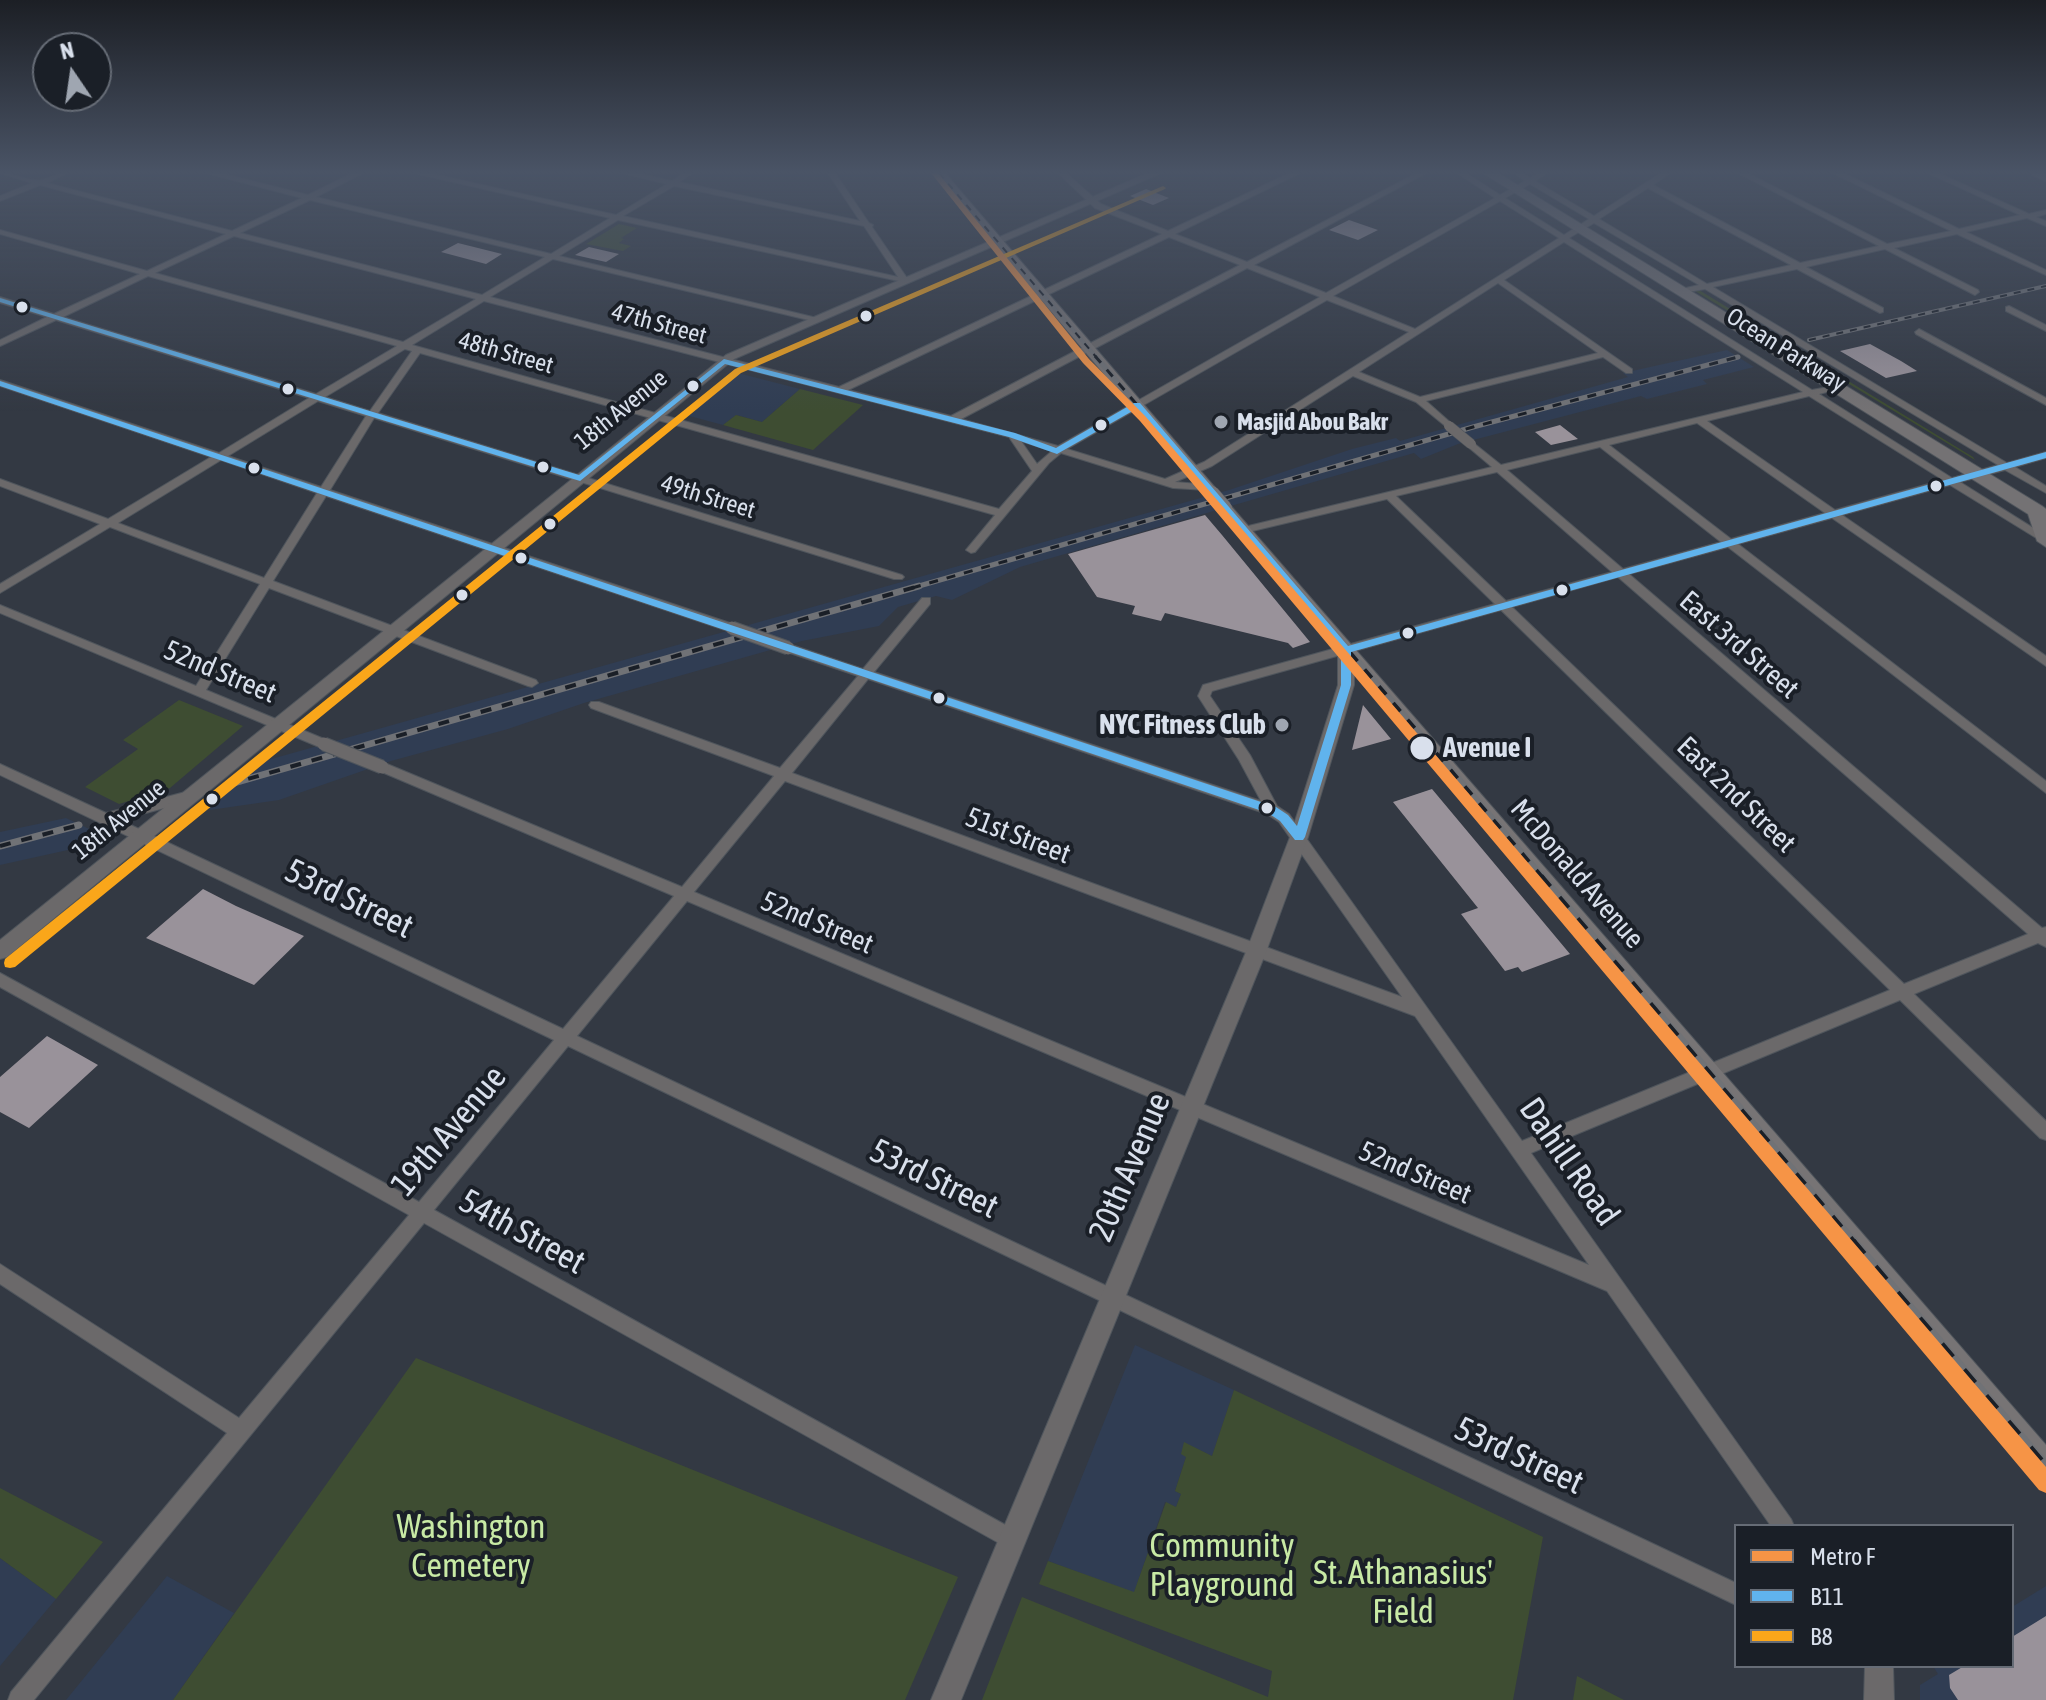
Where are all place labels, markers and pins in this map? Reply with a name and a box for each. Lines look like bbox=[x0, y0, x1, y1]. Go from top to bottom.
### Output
unlabelled marker bbox=[14, 299, 30, 315]
unlabelled marker bbox=[858, 308, 874, 324]
unlabelled marker bbox=[685, 378, 701, 394]
unlabelled marker bbox=[280, 381, 296, 397]
place label: Masjid Abou Bakr bbox=[1237, 408, 1388, 436]
marker: Masjid Abou Bakr bbox=[1212, 413, 1230, 431]
unlabelled marker bbox=[1093, 417, 1109, 433]
unlabelled marker bbox=[535, 459, 551, 475]
unlabelled marker bbox=[246, 460, 262, 476]
unlabelled marker bbox=[1928, 478, 1944, 494]
unlabelled marker bbox=[542, 516, 558, 532]
unlabelled marker bbox=[513, 550, 529, 566]
unlabelled marker bbox=[1554, 582, 1570, 598]
unlabelled marker bbox=[454, 587, 470, 603]
unlabelled marker bbox=[1400, 625, 1416, 641]
unlabelled marker bbox=[931, 690, 947, 706]
place label: NYC Fitness Club bbox=[1099, 708, 1266, 742]
marker: NYC Fitness Club bbox=[1273, 716, 1291, 734]
place label: Avenue I bbox=[1443, 731, 1531, 765]
marker: Avenue I bbox=[1408, 734, 1436, 762]
unlabelled marker bbox=[204, 791, 220, 807]
unlabelled marker bbox=[1259, 800, 1275, 816]

